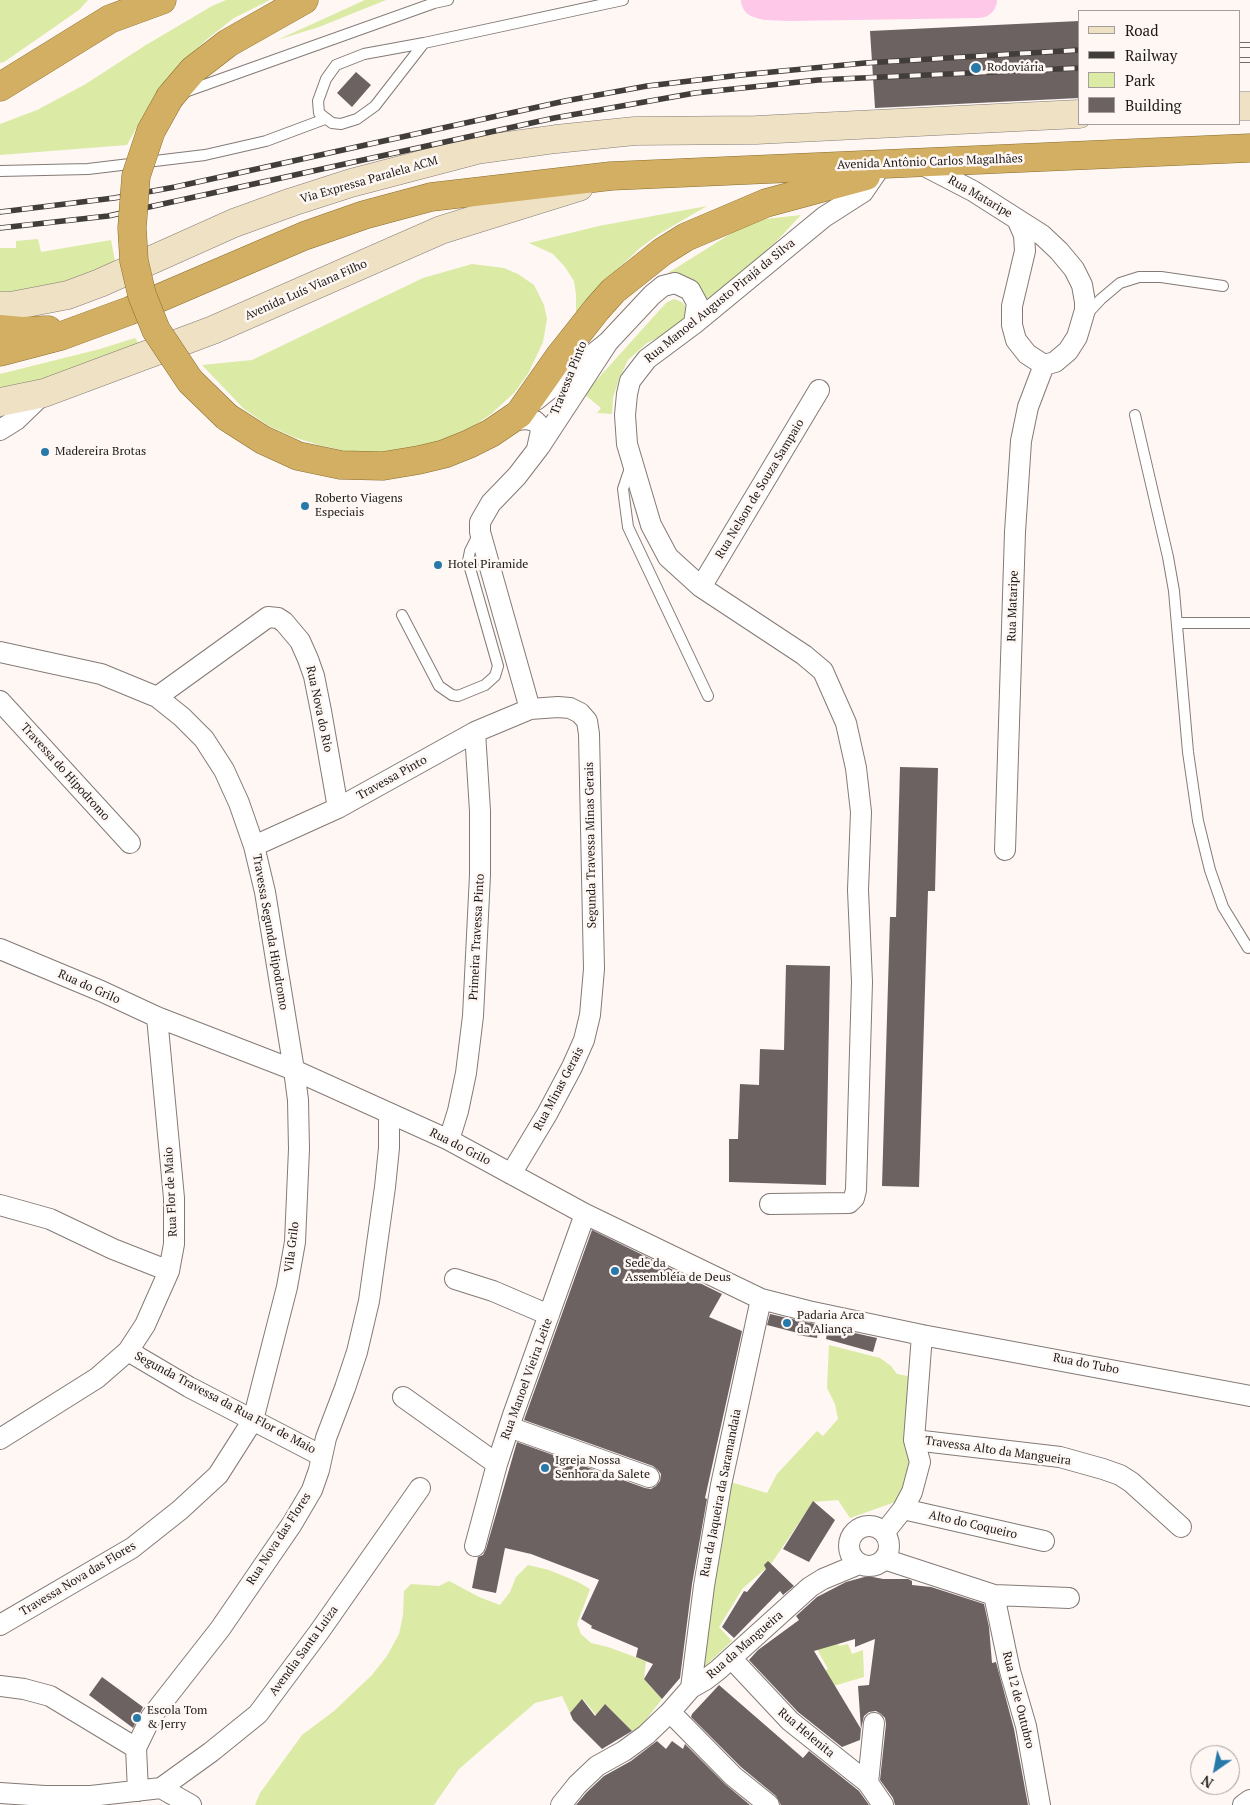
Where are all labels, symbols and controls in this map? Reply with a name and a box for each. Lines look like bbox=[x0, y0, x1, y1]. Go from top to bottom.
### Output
legend bbox=[1078, 10, 1240, 125]
text: Road bbox=[1125, 20, 1158, 40]
text: Railway bbox=[1125, 45, 1177, 65]
marker: Rodoviária bbox=[969, 61, 983, 75]
place label: Rodoviária bbox=[987, 61, 1044, 75]
text: Park bbox=[1125, 70, 1155, 90]
text: Building bbox=[1125, 95, 1182, 115]
street label: Avenida Antônio Carlos Magalhães bbox=[837, 152, 1023, 172]
street label: Via Expressa Paralela ACM bbox=[298, 153, 440, 207]
street label: Rua Mataripe bbox=[945, 173, 1015, 221]
street label: Rua Manoel Augusto Pirajá da Silva bbox=[642, 236, 798, 366]
street label: Avenida Luís Viana Filho bbox=[243, 257, 369, 323]
street label: Travessa Pinto bbox=[548, 339, 590, 417]
street label: Rua Nelson de Souza Sampaio bbox=[713, 417, 807, 561]
place label: Madereira Brotas bbox=[55, 445, 146, 459]
marker: Madereira Brotas bbox=[39, 446, 51, 458]
place label: Roberto Viagens Especiais bbox=[315, 492, 403, 520]
marker: Roberto Viagens Especiais bbox=[299, 500, 311, 512]
place label: Hotel Piramide bbox=[448, 558, 528, 572]
marker: Hotel Piramide bbox=[432, 559, 444, 571]
street label: Rua Mataripe bbox=[1005, 570, 1021, 642]
street label: Rua Nova do Rio bbox=[303, 665, 335, 753]
street label: Travessa do Hipodromo bbox=[18, 720, 112, 824]
street label: Travessa Pinto bbox=[354, 753, 430, 803]
street label: Segunda Travessa Minas Gerais bbox=[582, 762, 600, 928]
street label: Travessa Segunda Hipodromo bbox=[249, 853, 291, 1011]
street label: Primeira Travessa Pinto bbox=[466, 873, 488, 1001]
street label: Rua do Grilo bbox=[56, 967, 122, 1007]
street label: Rua Minas Gerais bbox=[531, 1045, 587, 1133]
street label: Rua do Grilo bbox=[427, 1126, 493, 1168]
street label: Rua Flor de Maio bbox=[161, 1147, 181, 1237]
street label: Vila Grilo bbox=[282, 1221, 302, 1273]
place label: Sede da Assembléia de Deus bbox=[625, 1257, 731, 1285]
marker: Sede da Assembléia de Deus bbox=[609, 1265, 621, 1277]
place label: Padaria Arca da Aliança bbox=[797, 1309, 865, 1337]
street label: Rua Manoel Vieira Leite bbox=[498, 1316, 556, 1442]
marker: Padaria Arca da Aliança bbox=[781, 1317, 793, 1329]
street label: Segunda Travessa da Rua Flor de Maio bbox=[132, 1349, 318, 1457]
street label: Rua do Tubo bbox=[1052, 1351, 1120, 1377]
street label: Rua da Jaqueira da Saramandaia bbox=[698, 1408, 744, 1578]
street label: Travessa Alto da Mangueira bbox=[924, 1434, 1072, 1468]
place label: Igreja Nossa Senhora da Salete bbox=[555, 1454, 650, 1482]
marker: Igreja Nossa Senhora da Salete bbox=[539, 1462, 551, 1474]
street label: Rua Nova das Flores bbox=[244, 1490, 314, 1588]
street label: Alto do Coqueiro bbox=[927, 1508, 1019, 1542]
street label: Travessa Nova das Flores bbox=[17, 1539, 139, 1619]
street label: Avendia Santa Luiza bbox=[267, 1603, 341, 1699]
street label: Rua da Mangueira bbox=[704, 1608, 786, 1682]
street label: Rua 12 de Outubro bbox=[999, 1650, 1037, 1750]
place label: Escola Tom & Jerry bbox=[147, 1704, 207, 1732]
street label: Rua Helenita bbox=[775, 1705, 837, 1761]
marker: Escola Tom & Jerry bbox=[131, 1712, 143, 1724]
north arrow bbox=[1190, 1745, 1240, 1795]
text: N bbox=[1197, 1771, 1217, 1793]

